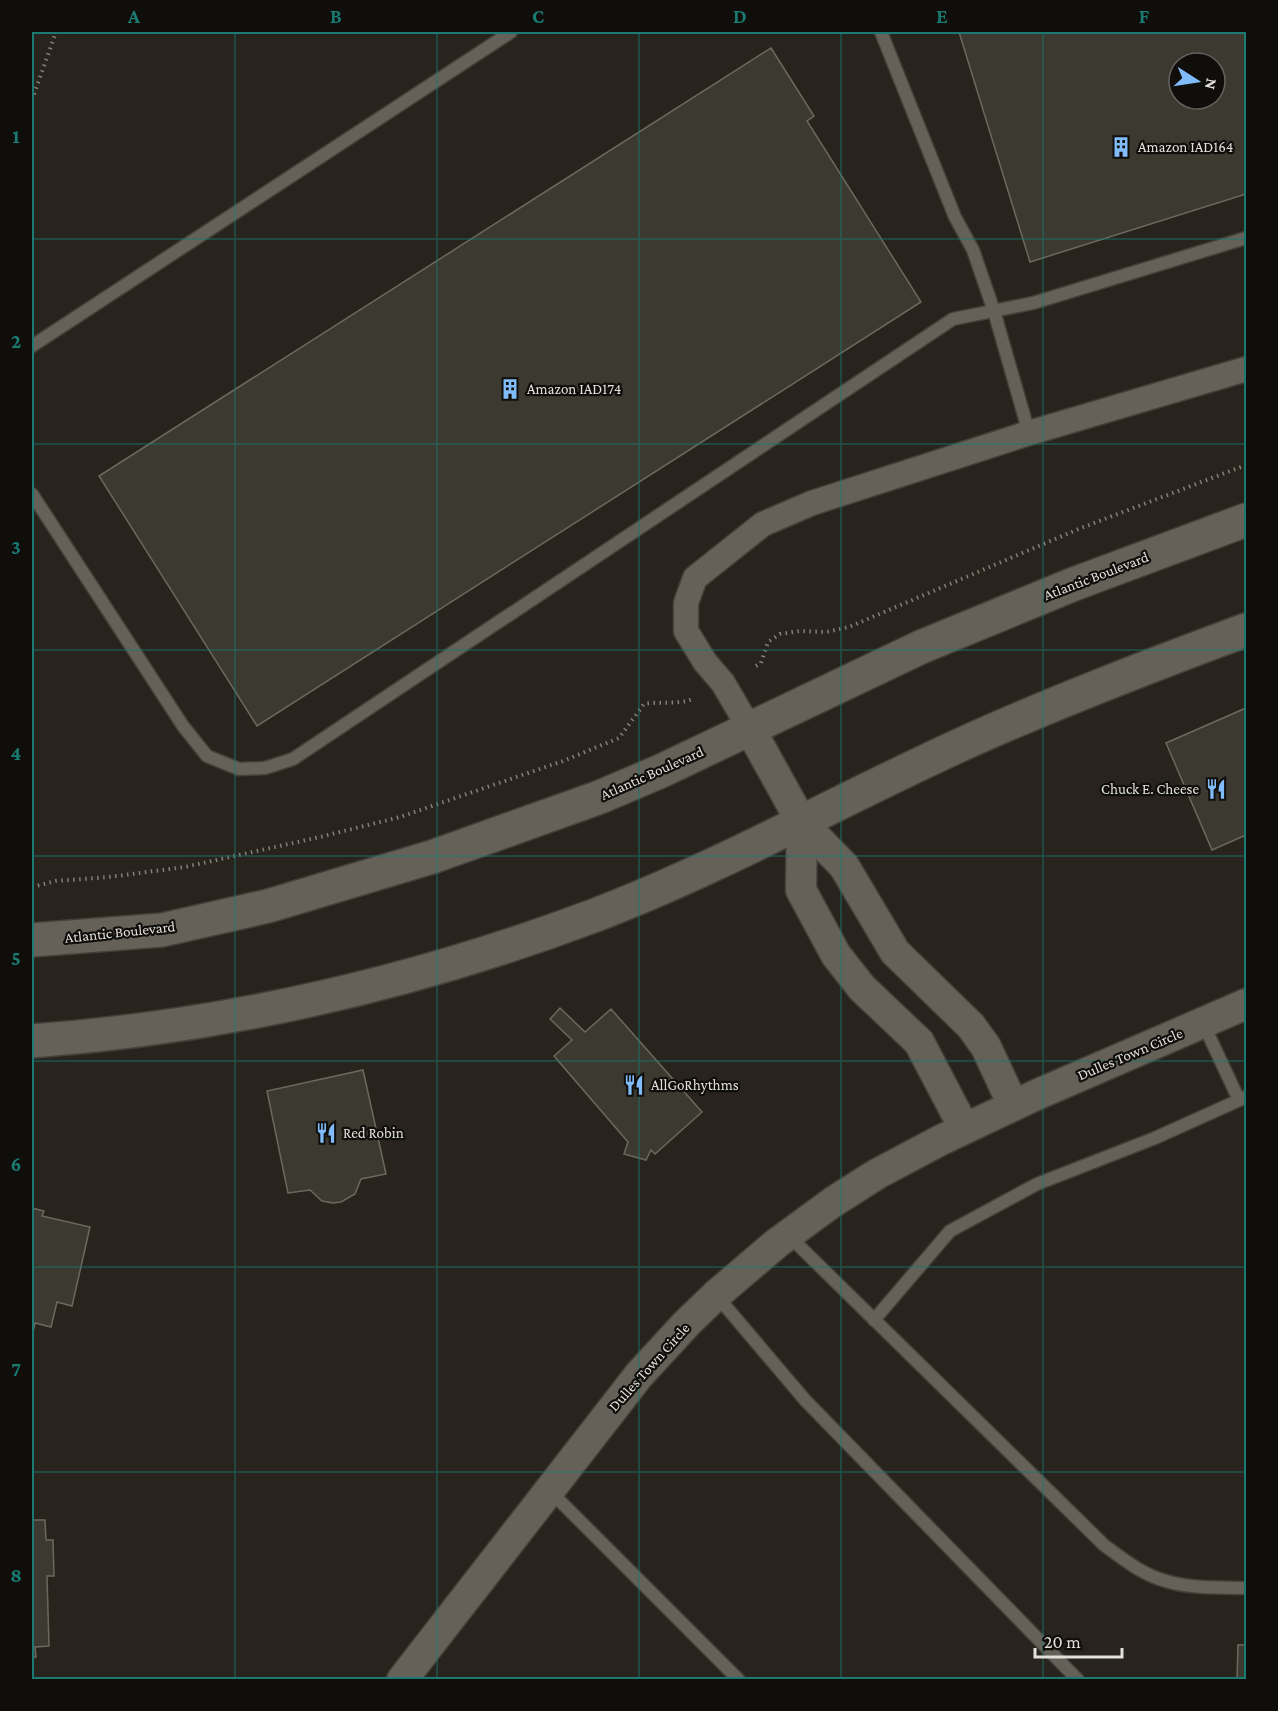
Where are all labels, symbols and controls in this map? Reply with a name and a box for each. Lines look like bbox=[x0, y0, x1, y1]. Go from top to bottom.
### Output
text: A bbox=[127, 5, 141, 27]
text: B bbox=[330, 5, 342, 27]
text: C bbox=[532, 5, 544, 27]
text: D bbox=[733, 5, 747, 27]
text: E bbox=[936, 5, 948, 27]
text: F bbox=[1139, 5, 1150, 27]
north arrow bbox=[1167, 51, 1227, 111]
text: N bbox=[1202, 77, 1221, 91]
text: 1 bbox=[12, 125, 20, 147]
building icon: Amazon IAD164 bbox=[1109, 135, 1133, 159]
place label: Amazon IAD164 bbox=[1138, 139, 1234, 155]
text: 2 bbox=[11, 330, 21, 352]
building icon: Amazon IAD174 bbox=[498, 377, 522, 401]
place label: Amazon IAD174 bbox=[527, 381, 621, 397]
text: 3 bbox=[11, 536, 21, 558]
street label: Atlantic Boulevard bbox=[1041, 549, 1151, 603]
text: 4 bbox=[11, 742, 22, 764]
street label: Atlantic Boulevard bbox=[598, 743, 706, 803]
restaurant icon: Chuck E. Cheese bbox=[1204, 777, 1228, 801]
place label: Chuck E. Cheese bbox=[1101, 781, 1199, 797]
street label: Atlantic Boulevard bbox=[64, 918, 176, 946]
text: 5 bbox=[11, 947, 21, 969]
street label: Dulles Town Circle bbox=[1075, 1024, 1185, 1083]
restaurant icon: AllGoRhythms bbox=[622, 1073, 646, 1097]
place label: AllGoRhythms bbox=[651, 1077, 739, 1094]
restaurant icon: Red Robin bbox=[314, 1121, 338, 1145]
place label: Red Robin bbox=[343, 1125, 404, 1141]
text: 6 bbox=[11, 1153, 21, 1175]
street label: Dulles Town Circle bbox=[605, 1320, 693, 1414]
text: 7 bbox=[11, 1358, 21, 1380]
text: 8 bbox=[10, 1564, 22, 1586]
scale bar bbox=[1035, 1621, 1122, 1659]
text: 20 m bbox=[1044, 1632, 1081, 1652]

